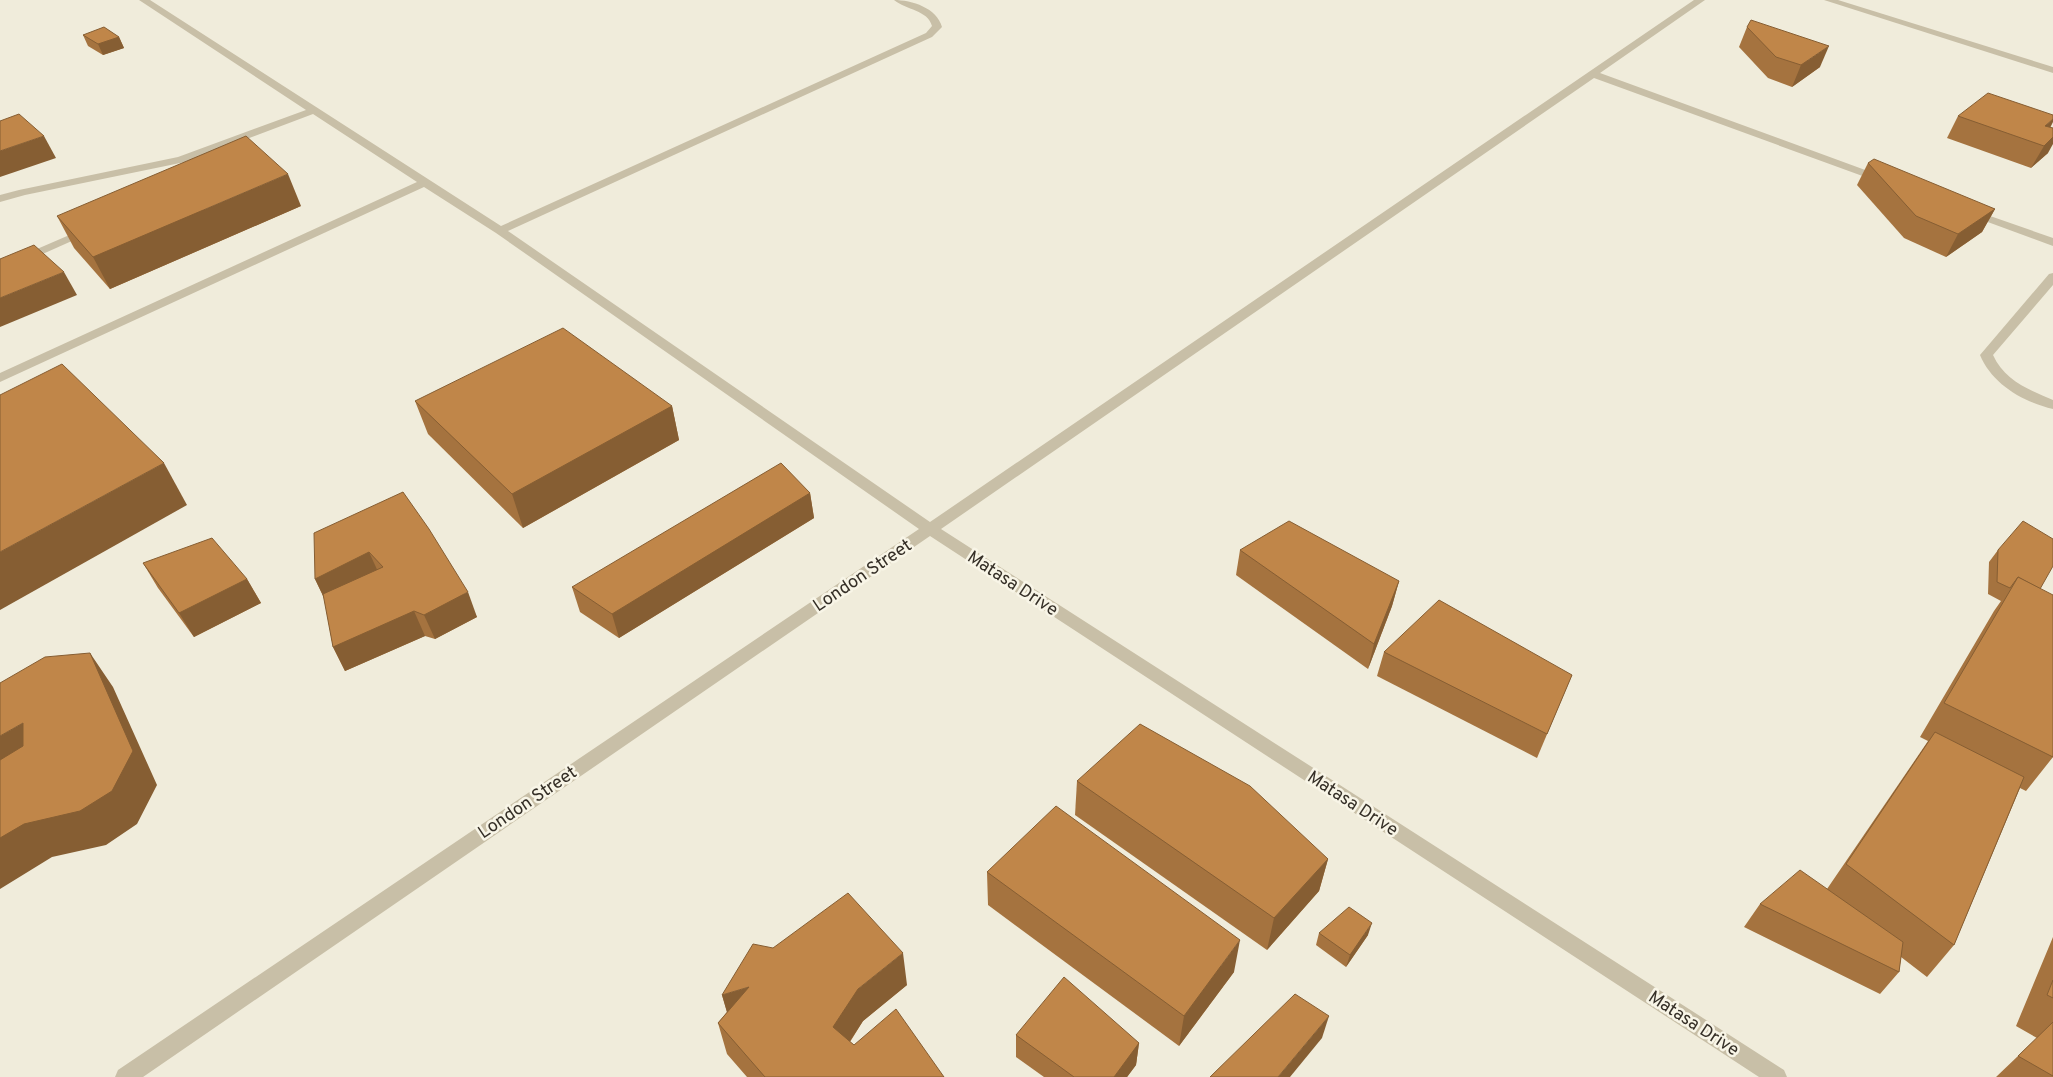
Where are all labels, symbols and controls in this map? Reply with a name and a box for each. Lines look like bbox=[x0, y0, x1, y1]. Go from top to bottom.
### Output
street label: London Street bbox=[809, 535, 917, 618]
street label: Matasa Drive bbox=[962, 546, 1062, 622]
street label: London Street bbox=[474, 762, 582, 845]
street label: Matasa Drive bbox=[1302, 766, 1402, 842]
street label: Matasa Drive bbox=[1643, 986, 1743, 1062]

